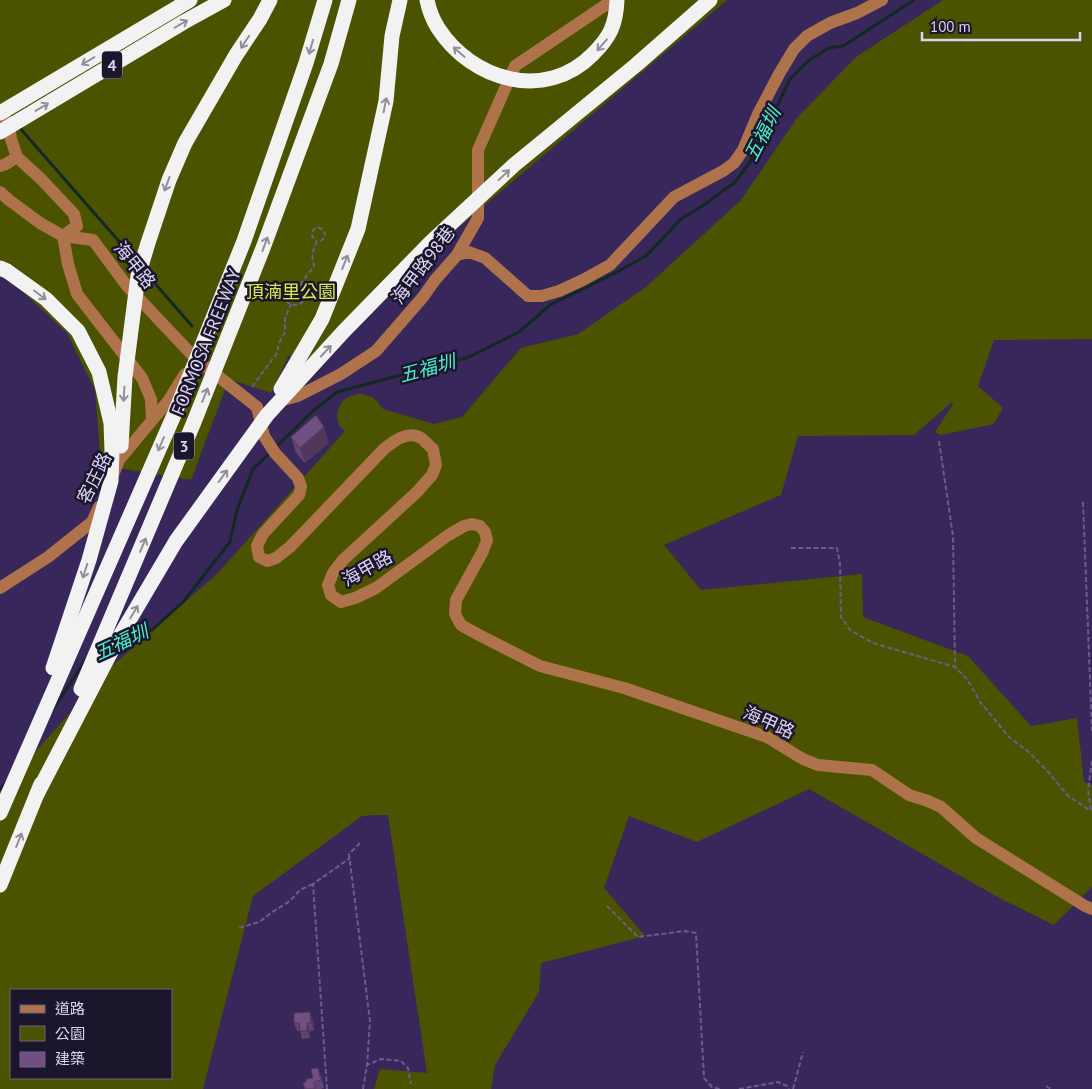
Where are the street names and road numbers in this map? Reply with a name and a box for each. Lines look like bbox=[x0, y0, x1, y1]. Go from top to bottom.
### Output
road number: 4 bbox=[102, 52, 122, 78]
street label: 海甲路98巷 bbox=[386, 221, 460, 309]
street label: 海甲路 bbox=[109, 237, 161, 293]
street label: FORMOSA FREEWAY bbox=[166, 265, 246, 419]
road number: 3 bbox=[174, 432, 194, 460]
street label: 客庄路 bbox=[72, 449, 116, 507]
street label: 海甲路 bbox=[338, 545, 396, 591]
street label: 海甲路 bbox=[740, 701, 798, 743]

